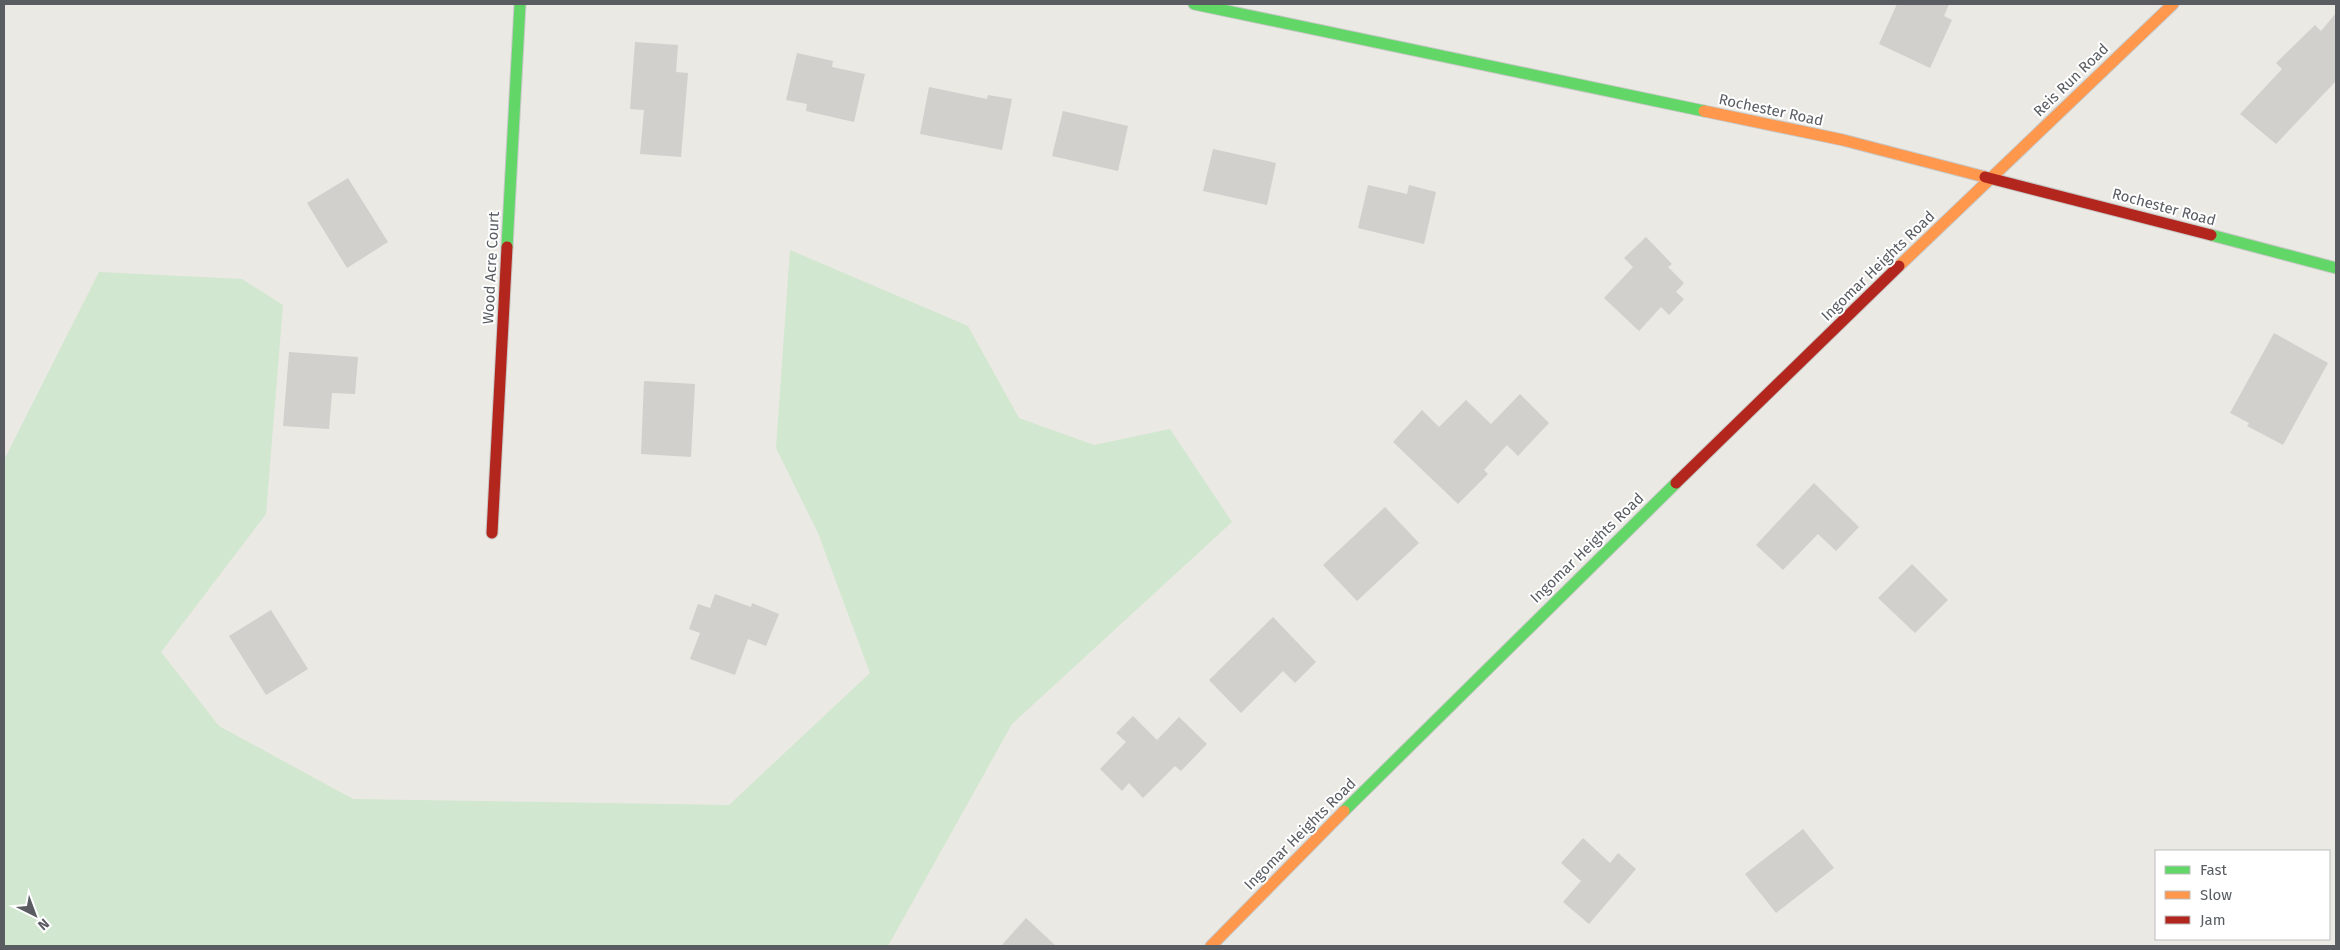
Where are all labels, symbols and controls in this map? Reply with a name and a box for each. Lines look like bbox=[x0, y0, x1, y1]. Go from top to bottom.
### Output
street label: Reis Run Road bbox=[2030, 40, 2112, 120]
street label: Rochester Road bbox=[1717, 90, 1825, 130]
street label: Rochester Road bbox=[2110, 185, 2218, 229]
street label: Ingomar Heights Road bbox=[1818, 207, 1938, 325]
street label: Wood Acre Court bbox=[479, 211, 503, 325]
street label: Ingomar Heights Road bbox=[1527, 489, 1647, 607]
street label: Ingomar Heights Road bbox=[1240, 774, 1360, 894]
legend bbox=[2155, 850, 2330, 940]
text: Fast bbox=[2200, 861, 2227, 879]
text: Slow bbox=[2200, 886, 2232, 904]
north arrow bbox=[10, 890, 60, 940]
text: Jam bbox=[2200, 911, 2226, 929]
text: N bbox=[34, 915, 53, 934]

